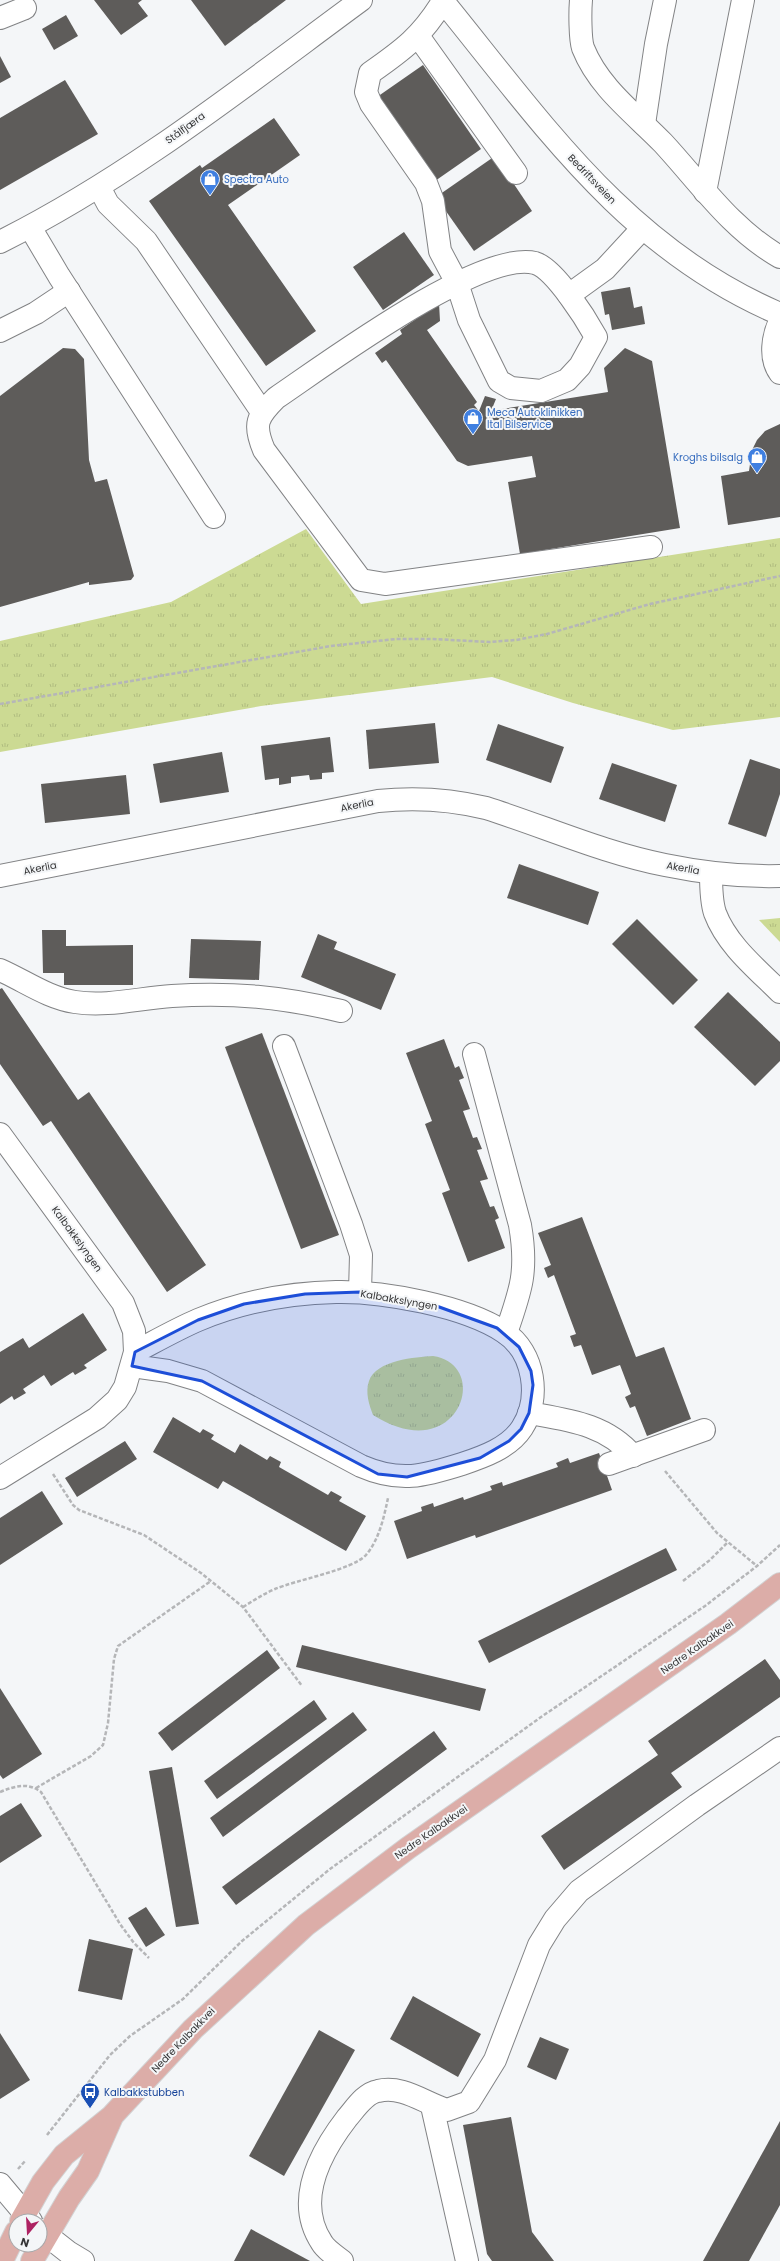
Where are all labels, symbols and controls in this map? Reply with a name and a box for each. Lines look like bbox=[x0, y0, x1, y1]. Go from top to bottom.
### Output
street label: Stålfjæra bbox=[162, 108, 208, 148]
street label: Bedriftsveien bbox=[564, 151, 620, 207]
shop icon: Spectra Auto bbox=[199, 168, 221, 196]
place label: Spectra Auto bbox=[224, 172, 289, 187]
place label: Meca Autoklinikken Ital Bilservice bbox=[487, 405, 582, 432]
shop icon: Meca Autoklinikken Ital Bilservice bbox=[462, 407, 484, 435]
shop icon: Kroghs bilsalg bbox=[746, 446, 768, 474]
place label: Kroghs bilsalg bbox=[673, 450, 743, 465]
street label: Akerlia bbox=[339, 794, 375, 816]
street label: Akerlia bbox=[22, 857, 58, 879]
street label: Akerlia bbox=[665, 858, 701, 878]
street label: Kalbakkslyngen bbox=[48, 1203, 106, 1275]
street label: Kalbakkslyngen bbox=[359, 1286, 439, 1314]
street label: Nedre Kalbakkvei bbox=[658, 1616, 736, 1678]
street label: Nedre Kalbakkvei bbox=[392, 1801, 470, 1863]
street label: Nedre Kalbakkvei bbox=[148, 2004, 218, 2076]
bus stop icon: Kalbakkstubben bbox=[79, 2081, 101, 2109]
place label: Kalbakkstubben bbox=[104, 2085, 184, 2100]
north arrow bbox=[8, 2213, 48, 2253]
text: N bbox=[18, 2234, 31, 2251]

